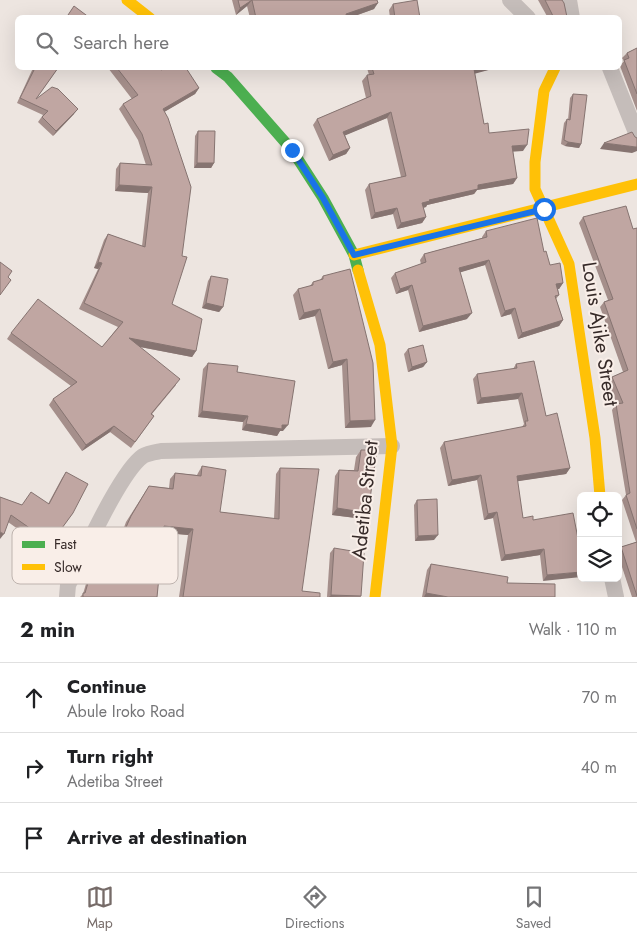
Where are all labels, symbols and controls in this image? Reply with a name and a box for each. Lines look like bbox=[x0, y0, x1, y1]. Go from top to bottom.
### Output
search box bbox=[15, 15, 622, 70]
icon: search bbox=[33, 29, 61, 57]
text: Search here bbox=[73, 29, 169, 56]
route end bbox=[281, 139, 304, 162]
route start bbox=[533, 198, 556, 221]
street label: Louis Ajike Street bbox=[574, 260, 626, 408]
street label: Adetiba Street bbox=[344, 439, 386, 561]
map controls bbox=[577, 492, 622, 582]
button: locate bbox=[577, 492, 622, 537]
legend bbox=[12, 527, 178, 584]
text: Fast bbox=[54, 534, 77, 554]
button: layers bbox=[577, 537, 622, 582]
text: Slow bbox=[54, 557, 82, 577]
text: 2 min bbox=[20, 615, 75, 645]
text: Walk · 110 m bbox=[529, 618, 617, 641]
text: Continue bbox=[67, 673, 146, 700]
icon: ahead bbox=[20, 684, 48, 712]
text: 70 m bbox=[582, 686, 617, 709]
text: Abule Iroko Road bbox=[67, 700, 185, 723]
text: Turn right bbox=[67, 743, 153, 770]
icon: right bbox=[20, 754, 48, 782]
text: 40 m bbox=[581, 756, 617, 779]
text: Adetiba Street bbox=[67, 770, 163, 793]
icon: arrive bbox=[20, 824, 48, 852]
text: Arrive at destination bbox=[67, 824, 247, 851]
tab: Map bbox=[86, 883, 114, 933]
tab: Directions bbox=[285, 883, 344, 933]
tab: Saved bbox=[516, 883, 551, 933]

